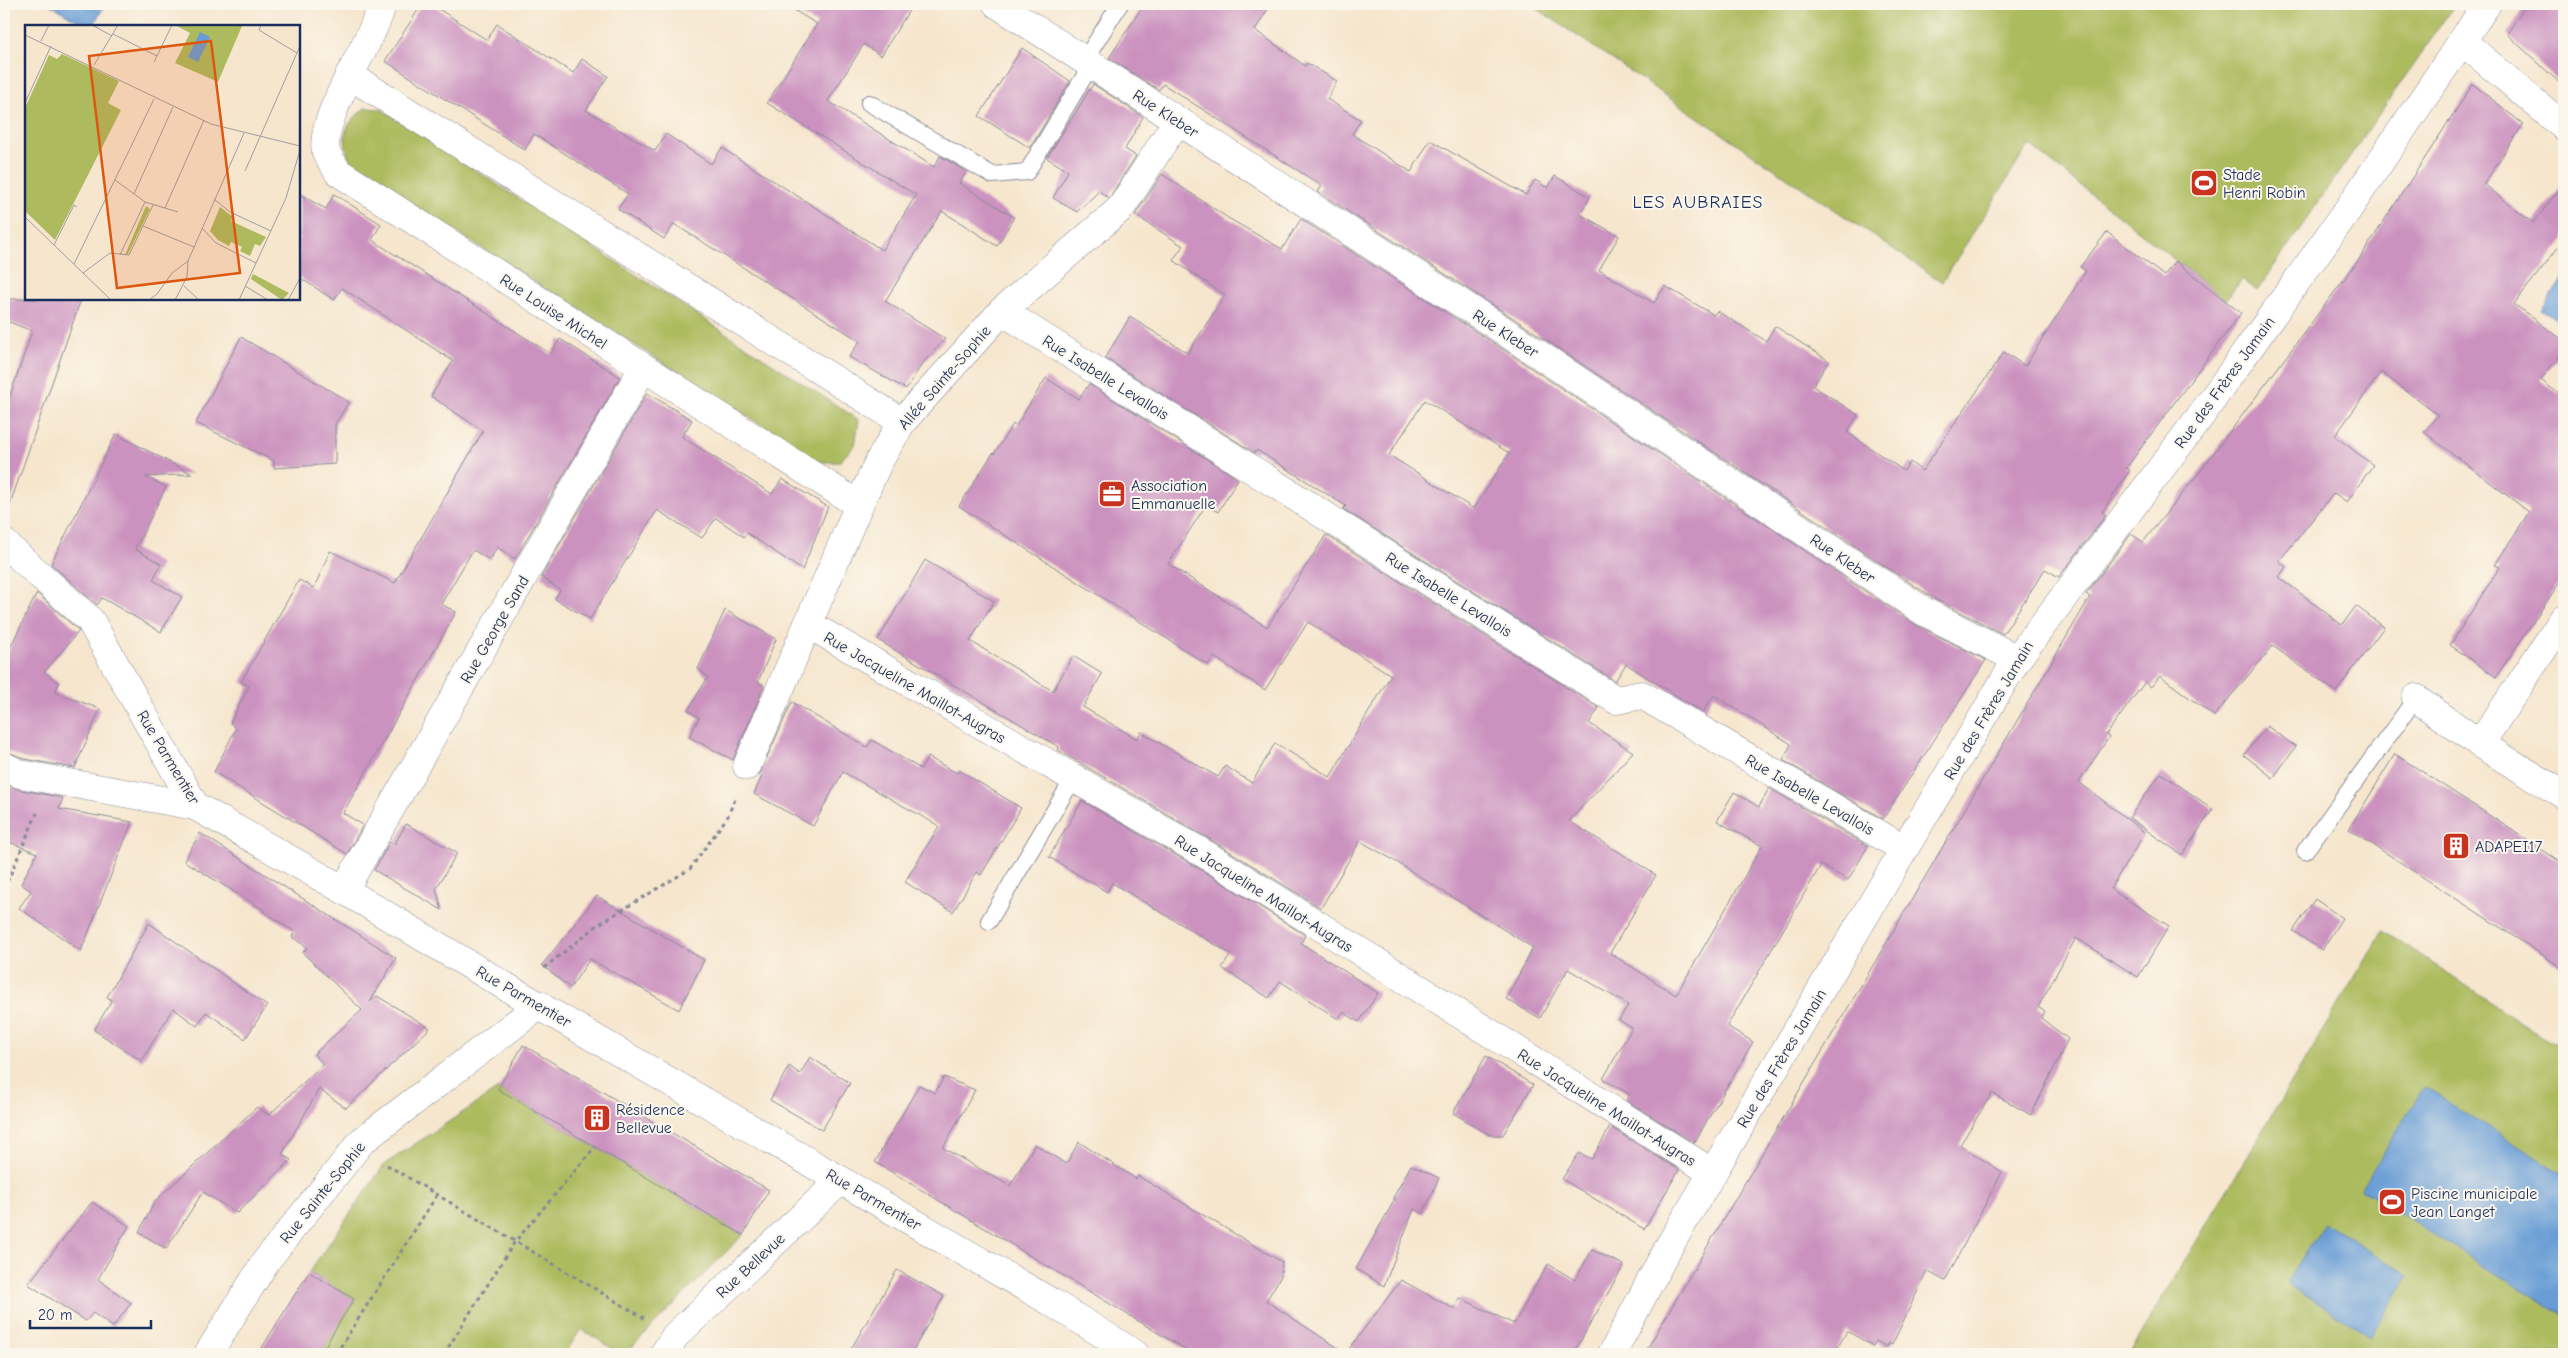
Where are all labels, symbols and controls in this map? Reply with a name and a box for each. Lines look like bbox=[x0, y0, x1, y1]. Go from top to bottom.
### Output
inset map bbox=[25, 25, 300, 300]
street label: Rue Kleber bbox=[1129, 86, 1202, 142]
place label: Stade Henri Robin bbox=[2223, 166, 2306, 202]
sports icon: Stade Henri Robin bbox=[2189, 168, 2219, 198]
district label: LES AUBRAIES bbox=[1633, 192, 1763, 213]
street label: Rue Louise Michel bbox=[497, 271, 610, 353]
street label: Rue Kleber bbox=[1469, 306, 1542, 362]
street label: Rue des Frères Jamain bbox=[2171, 313, 2279, 452]
street label: Allée Sainte-Sophie bbox=[895, 322, 995, 433]
street label: Rue Isabelle Levallois bbox=[1039, 332, 1172, 424]
place label: Association Emmanuelle bbox=[1131, 477, 1215, 513]
office icon: Association Emmanuelle bbox=[1097, 479, 1127, 509]
street label: Rue Kleber bbox=[1807, 531, 1879, 587]
street label: Rue Isabelle Levallois bbox=[1382, 549, 1515, 641]
street label: Rue George Sand bbox=[457, 573, 533, 686]
street label: Rue Jacqueline Maillot-Augras bbox=[820, 628, 1009, 748]
street label: Rue des Frères Jamain bbox=[1940, 638, 2037, 783]
street label: Rue Parmentier bbox=[133, 707, 204, 808]
street label: Rue Isabelle Levallois bbox=[1742, 751, 1877, 839]
street label: Rue Jacqueline Maillot-Augras bbox=[1171, 831, 1356, 956]
building icon: ADAPEI17 bbox=[2441, 831, 2471, 861]
place label: ADAPEI17 bbox=[2475, 838, 2543, 856]
street label: Rue Parmentier bbox=[473, 962, 575, 1032]
street label: Rue des Frères Jamain bbox=[1733, 986, 1830, 1131]
street label: Rue Jacqueline Maillot-Augras bbox=[1514, 1045, 1699, 1170]
place label: Résidence Bellevue bbox=[616, 1101, 685, 1137]
building icon: Résidence Bellevue bbox=[582, 1103, 612, 1133]
street label: Rue Sainte-Sophie bbox=[276, 1138, 369, 1247]
street label: Rue Parmentier bbox=[823, 1165, 925, 1235]
place label: Piscine municipale Jean Langet bbox=[2411, 1185, 2537, 1221]
sports icon: Piscine municipale Jean Langet bbox=[2377, 1187, 2407, 1217]
street label: Rue Bellevue bbox=[713, 1230, 789, 1302]
scale bar bbox=[30, 1298, 151, 1330]
text: 20 m bbox=[38, 1306, 72, 1324]

